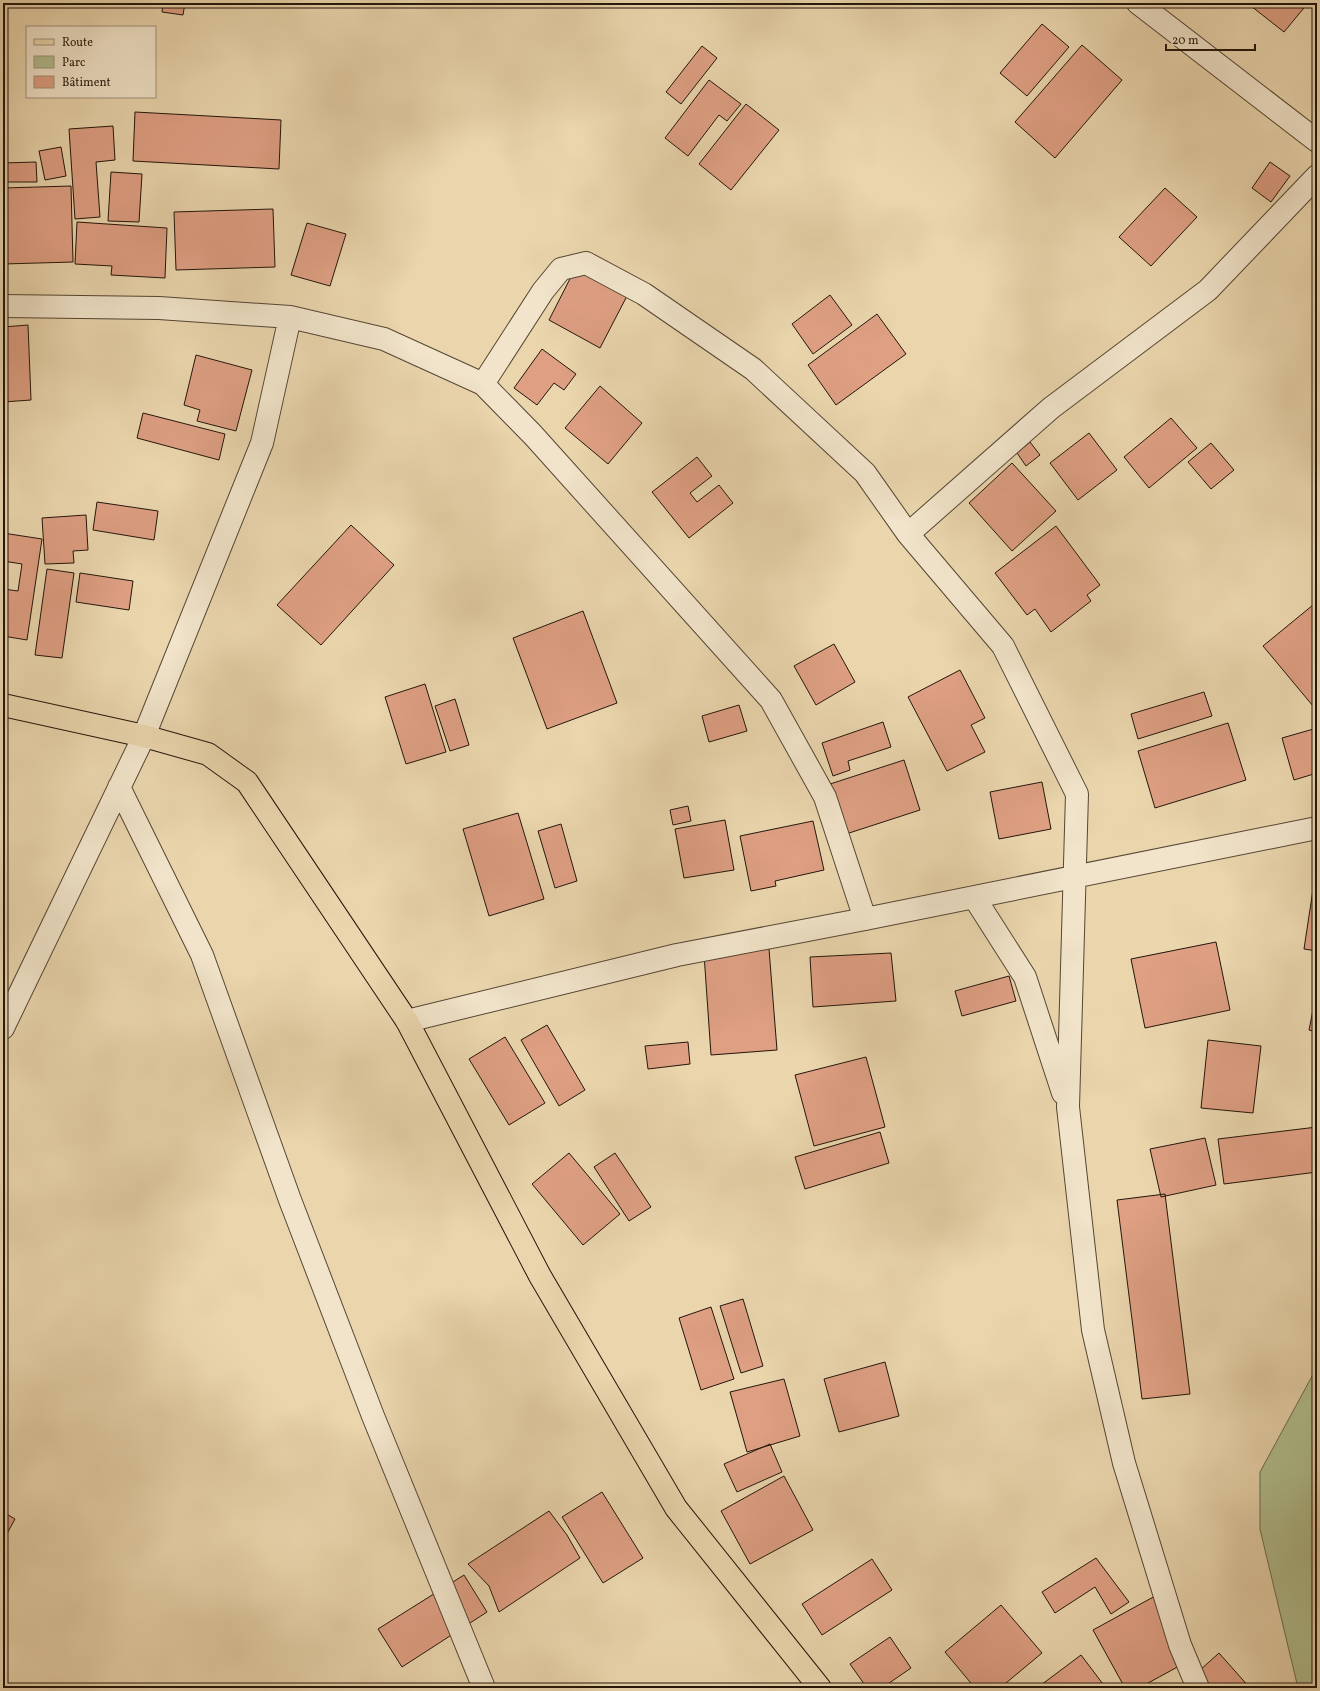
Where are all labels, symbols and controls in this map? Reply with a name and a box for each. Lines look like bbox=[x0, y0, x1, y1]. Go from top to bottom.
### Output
legend bbox=[26, 26, 156, 98]
scale bar bbox=[1166, 26, 1255, 52]
text: 20 m bbox=[1172, 33, 1199, 49]
text: Route bbox=[62, 35, 93, 51]
text: Parc bbox=[62, 55, 85, 71]
text: Bâtiment bbox=[62, 75, 111, 91]

